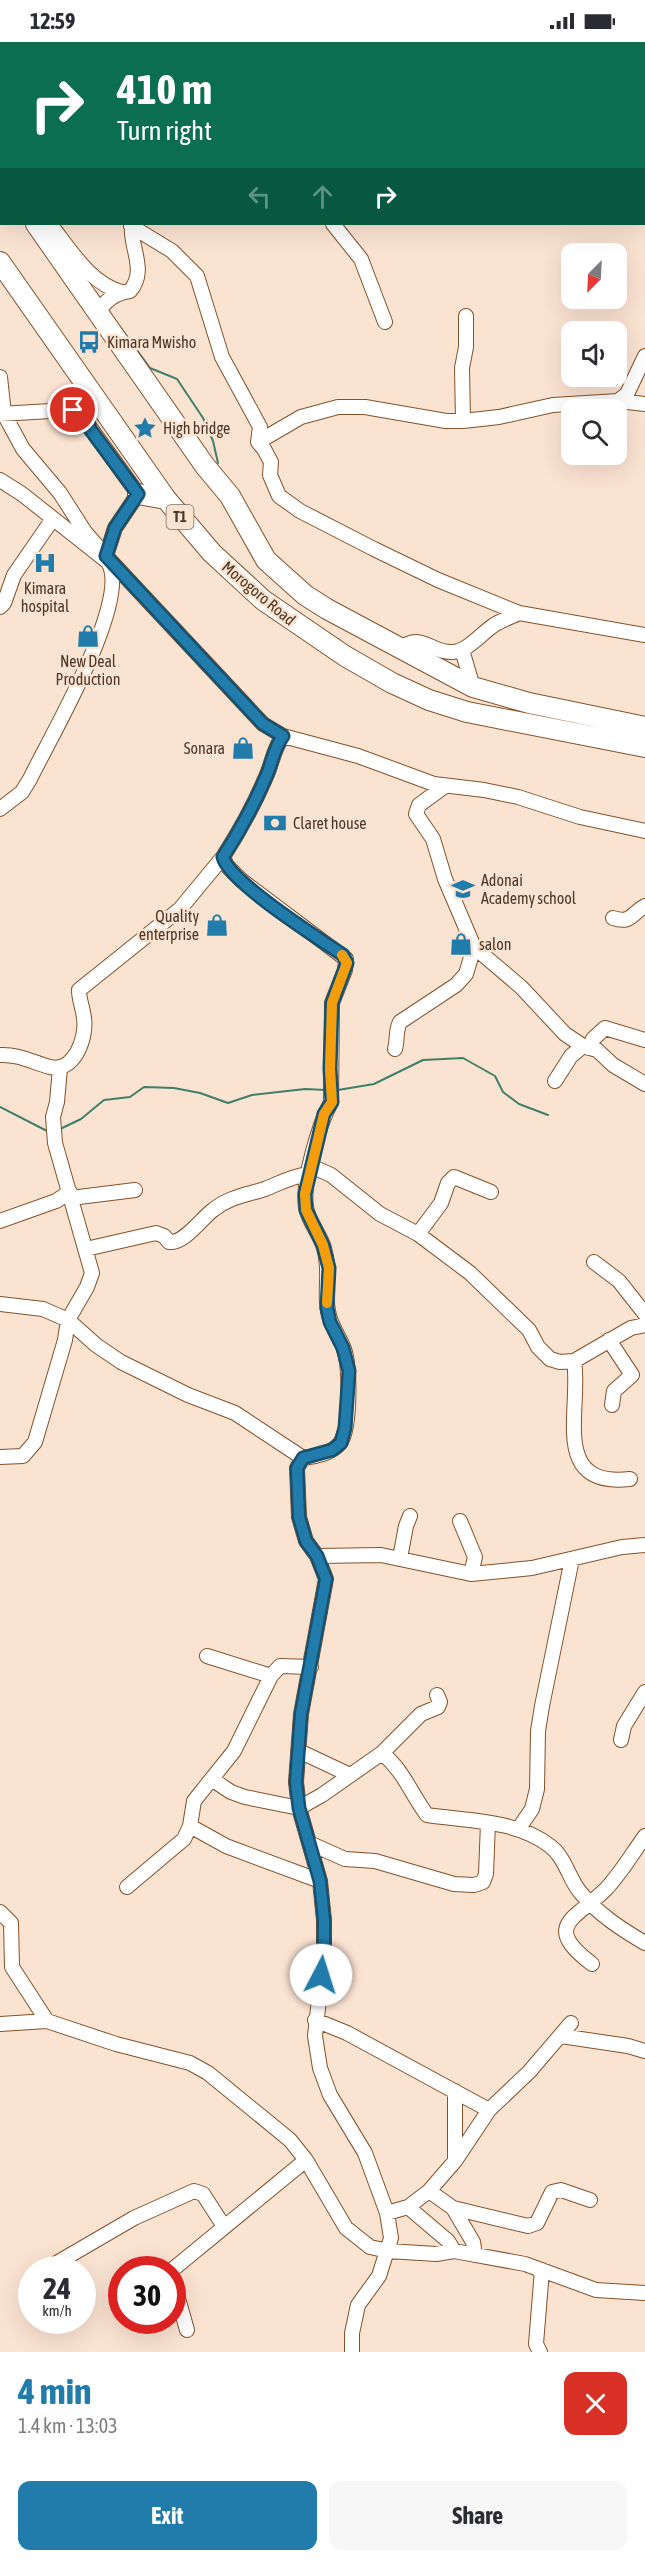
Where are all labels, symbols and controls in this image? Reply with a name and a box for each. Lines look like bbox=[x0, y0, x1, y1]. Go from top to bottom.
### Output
text: 12:59 bbox=[30, 8, 75, 34]
text: 410 m bbox=[117, 65, 212, 113]
icon: right bbox=[18, 66, 96, 144]
text: Turn right bbox=[117, 115, 212, 146]
icon: left bbox=[243, 180, 276, 213]
icon: ahead bbox=[306, 180, 339, 213]
icon: right bbox=[369, 180, 402, 213]
north arrow bbox=[561, 243, 627, 309]
map controls bbox=[561, 243, 627, 465]
button: sound bbox=[561, 321, 627, 387]
bus stop icon: Kimara Mwisho bbox=[76, 329, 102, 355]
place label: Kimara Mwisho bbox=[107, 333, 196, 351]
pin bbox=[47, 384, 98, 435]
icon: arrive bbox=[56, 393, 89, 426]
button: search bbox=[561, 399, 627, 465]
place icon: High bridge bbox=[132, 415, 158, 441]
place label: High bridge bbox=[163, 419, 230, 438]
road number: T1 bbox=[166, 505, 194, 529]
hospital icon: Kimara hospital bbox=[32, 550, 58, 576]
street label: Morogoro Road bbox=[218, 557, 299, 629]
place label: Kimara hospital bbox=[21, 579, 70, 616]
shop icon: New Deal Production bbox=[75, 623, 101, 649]
place label: New Deal Production bbox=[56, 652, 120, 688]
shop icon: Sonara bbox=[230, 735, 256, 761]
place label: Sonara bbox=[184, 739, 225, 757]
bank icon: Claret house bbox=[262, 810, 288, 836]
place label: Claret house bbox=[293, 814, 367, 832]
place label: Adonai Academy school bbox=[481, 871, 577, 908]
school or university icon: Adonai Academy school bbox=[450, 876, 476, 902]
place label: Quality enterprise bbox=[139, 907, 199, 944]
shop icon: Quality enterprise bbox=[204, 912, 230, 938]
shop icon: salon bbox=[448, 931, 474, 957]
place label: salon bbox=[479, 935, 511, 953]
position arrow bbox=[289, 1943, 353, 2007]
speed limit sign: 30 bbox=[108, 2256, 186, 2334]
text: 24 bbox=[43, 2271, 71, 2305]
text: km/h bbox=[42, 2302, 72, 2319]
text: 4 min bbox=[18, 2370, 92, 2412]
button: close bbox=[564, 2372, 627, 2435]
text: 1.4 km · 13:03 bbox=[18, 2414, 118, 2437]
button: Exit bbox=[18, 2481, 317, 2550]
button: Share bbox=[329, 2481, 627, 2550]

